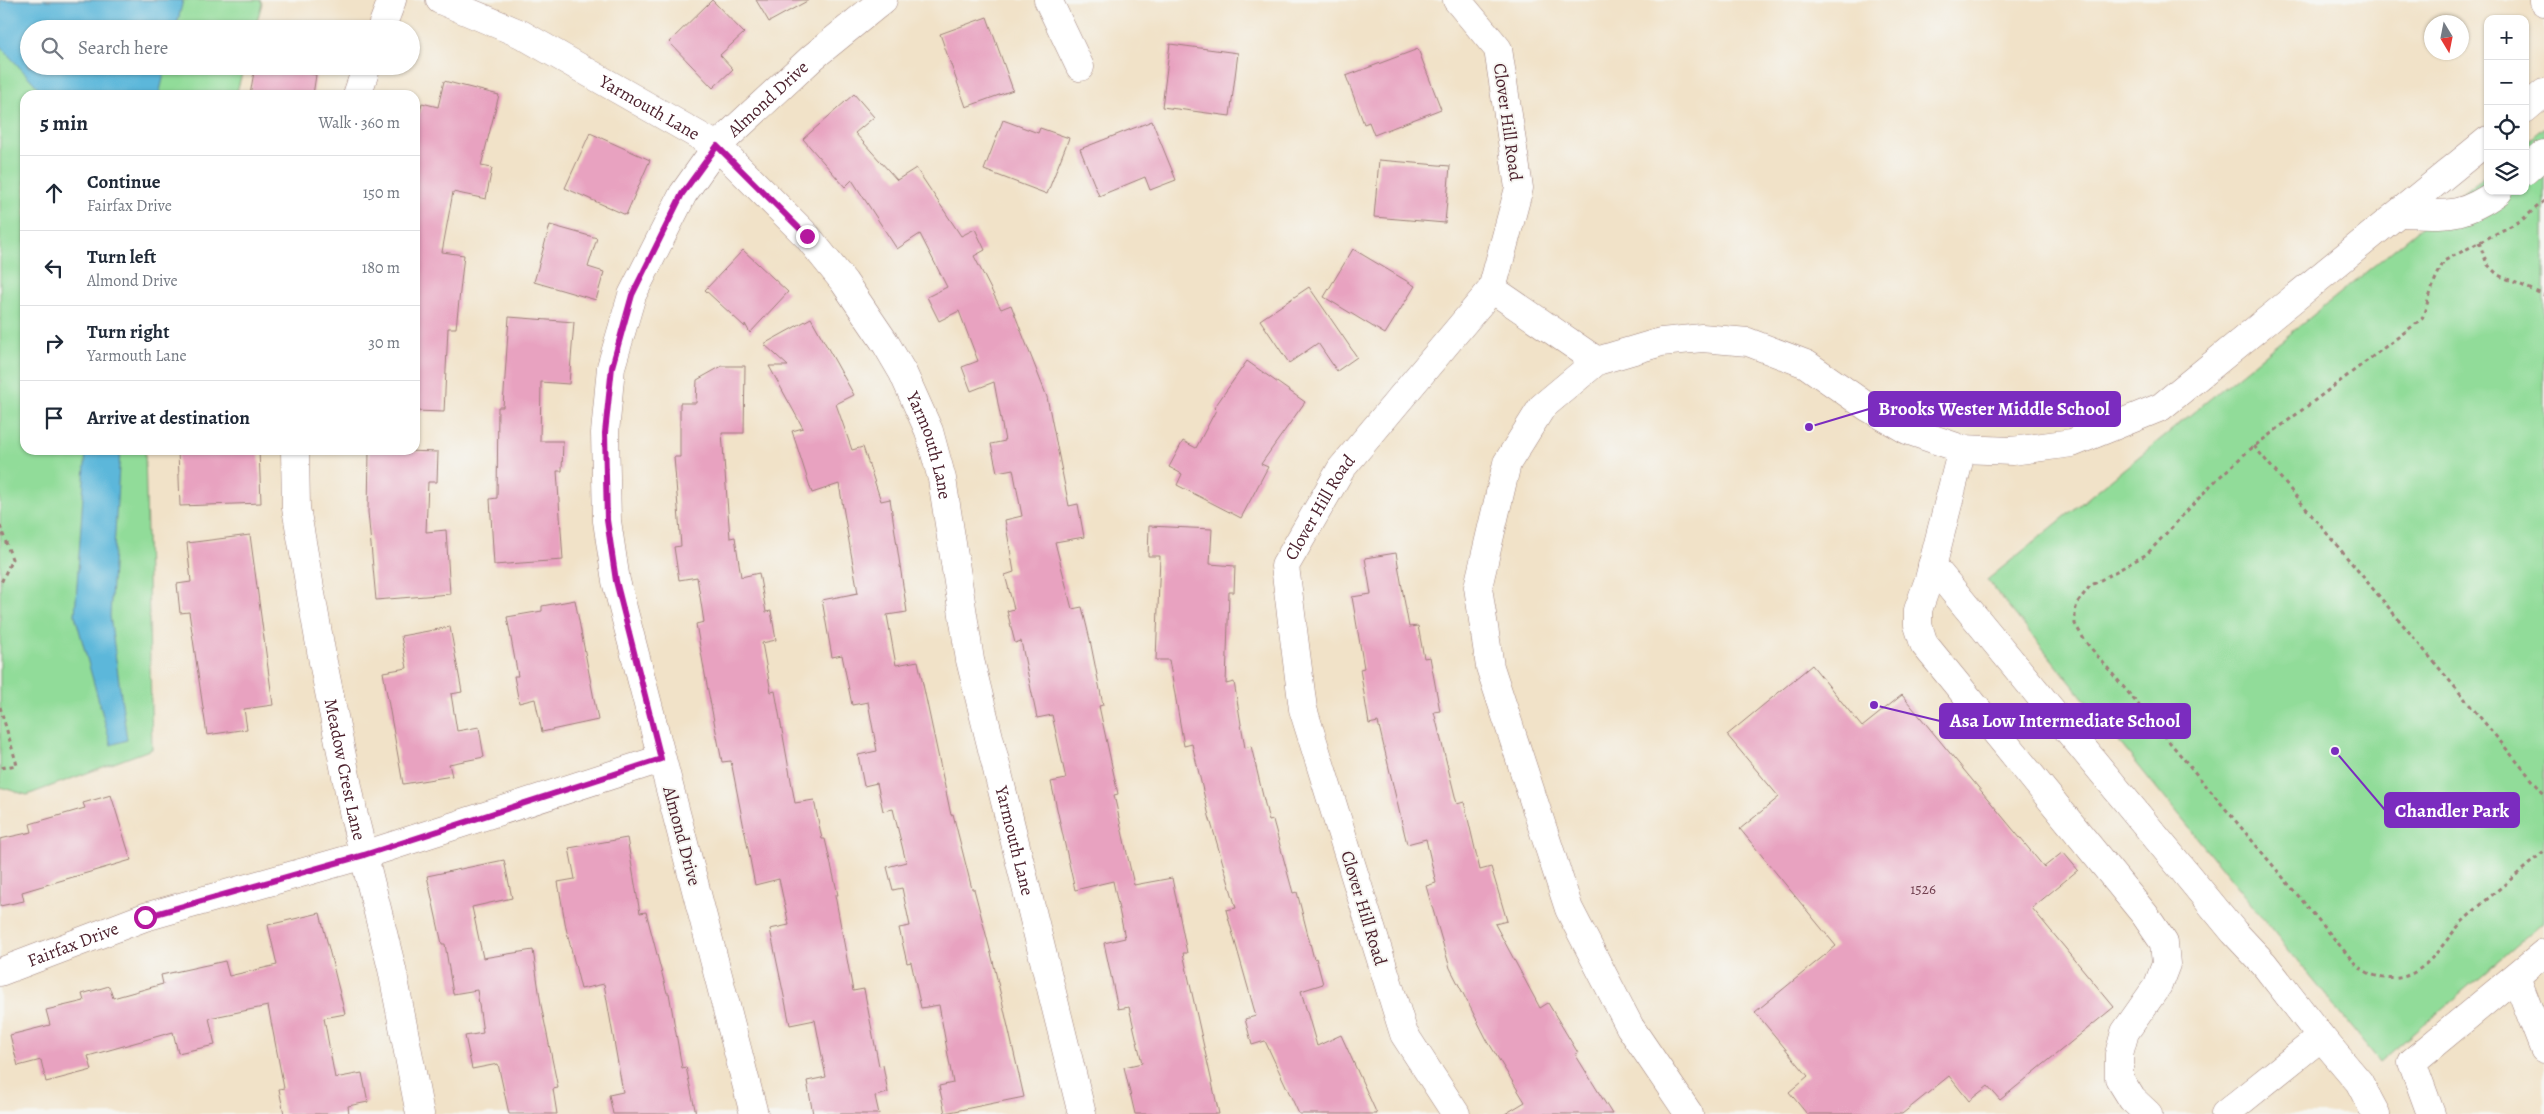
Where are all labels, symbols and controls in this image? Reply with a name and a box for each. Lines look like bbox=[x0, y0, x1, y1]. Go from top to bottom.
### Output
north arrow bbox=[2424, 15, 2469, 60]
map controls bbox=[2484, 15, 2529, 195]
button: + bbox=[2484, 15, 2529, 60]
search box bbox=[20, 20, 420, 75]
icon: search bbox=[38, 34, 66, 62]
text: Search here bbox=[78, 35, 168, 61]
street label: Almond Drive bbox=[722, 55, 814, 143]
button: − bbox=[2484, 60, 2529, 105]
street label: Clover Hill Road bbox=[1488, 61, 1528, 183]
street label: Yarmouth Lane bbox=[594, 69, 704, 146]
button: locate bbox=[2484, 105, 2529, 150]
text: 5 min bbox=[40, 109, 88, 137]
text: Walk · 360 m bbox=[318, 112, 400, 134]
button: layers bbox=[2484, 150, 2529, 195]
text: Continue bbox=[87, 169, 161, 195]
icon: ahead bbox=[40, 179, 68, 207]
text: 150 m bbox=[363, 182, 400, 204]
text: Fairfax Drive bbox=[87, 195, 172, 217]
route end bbox=[796, 225, 819, 248]
text: Turn left bbox=[87, 244, 156, 270]
icon: left bbox=[40, 254, 68, 282]
text: 180 m bbox=[362, 257, 400, 279]
text: Almond Drive bbox=[87, 270, 178, 292]
text: Turn right bbox=[87, 319, 169, 345]
icon: right bbox=[40, 329, 68, 357]
text: 30 m bbox=[368, 332, 400, 354]
text: Yarmouth Lane bbox=[87, 345, 187, 367]
street label: Yarmouth Lane bbox=[900, 387, 957, 501]
callout: Brooks Wester Middle School bbox=[1869, 392, 2120, 426]
text: Brooks Wester Middle School bbox=[1878, 396, 2110, 422]
icon: arrive bbox=[40, 404, 68, 432]
text: Arrive at destination bbox=[87, 405, 250, 431]
street label: Clover Hill Road bbox=[1279, 449, 1360, 565]
street label: Meadow Crest Lane bbox=[319, 697, 372, 843]
callout: Asa Low Intermediate School bbox=[1940, 704, 2190, 738]
text: Asa Low Intermediate School bbox=[1949, 708, 2180, 734]
street label: Yarmouth Lane bbox=[989, 782, 1040, 898]
street label: Almond Drive bbox=[657, 783, 707, 888]
callout: Chandler Park bbox=[2385, 793, 2519, 827]
text: Chandler Park bbox=[2395, 798, 2509, 824]
street label: Clover Hill Road bbox=[1335, 848, 1393, 969]
house number: 1526 bbox=[1910, 879, 1936, 899]
route start bbox=[134, 906, 157, 929]
street label: Fairfax Drive bbox=[24, 916, 122, 973]

